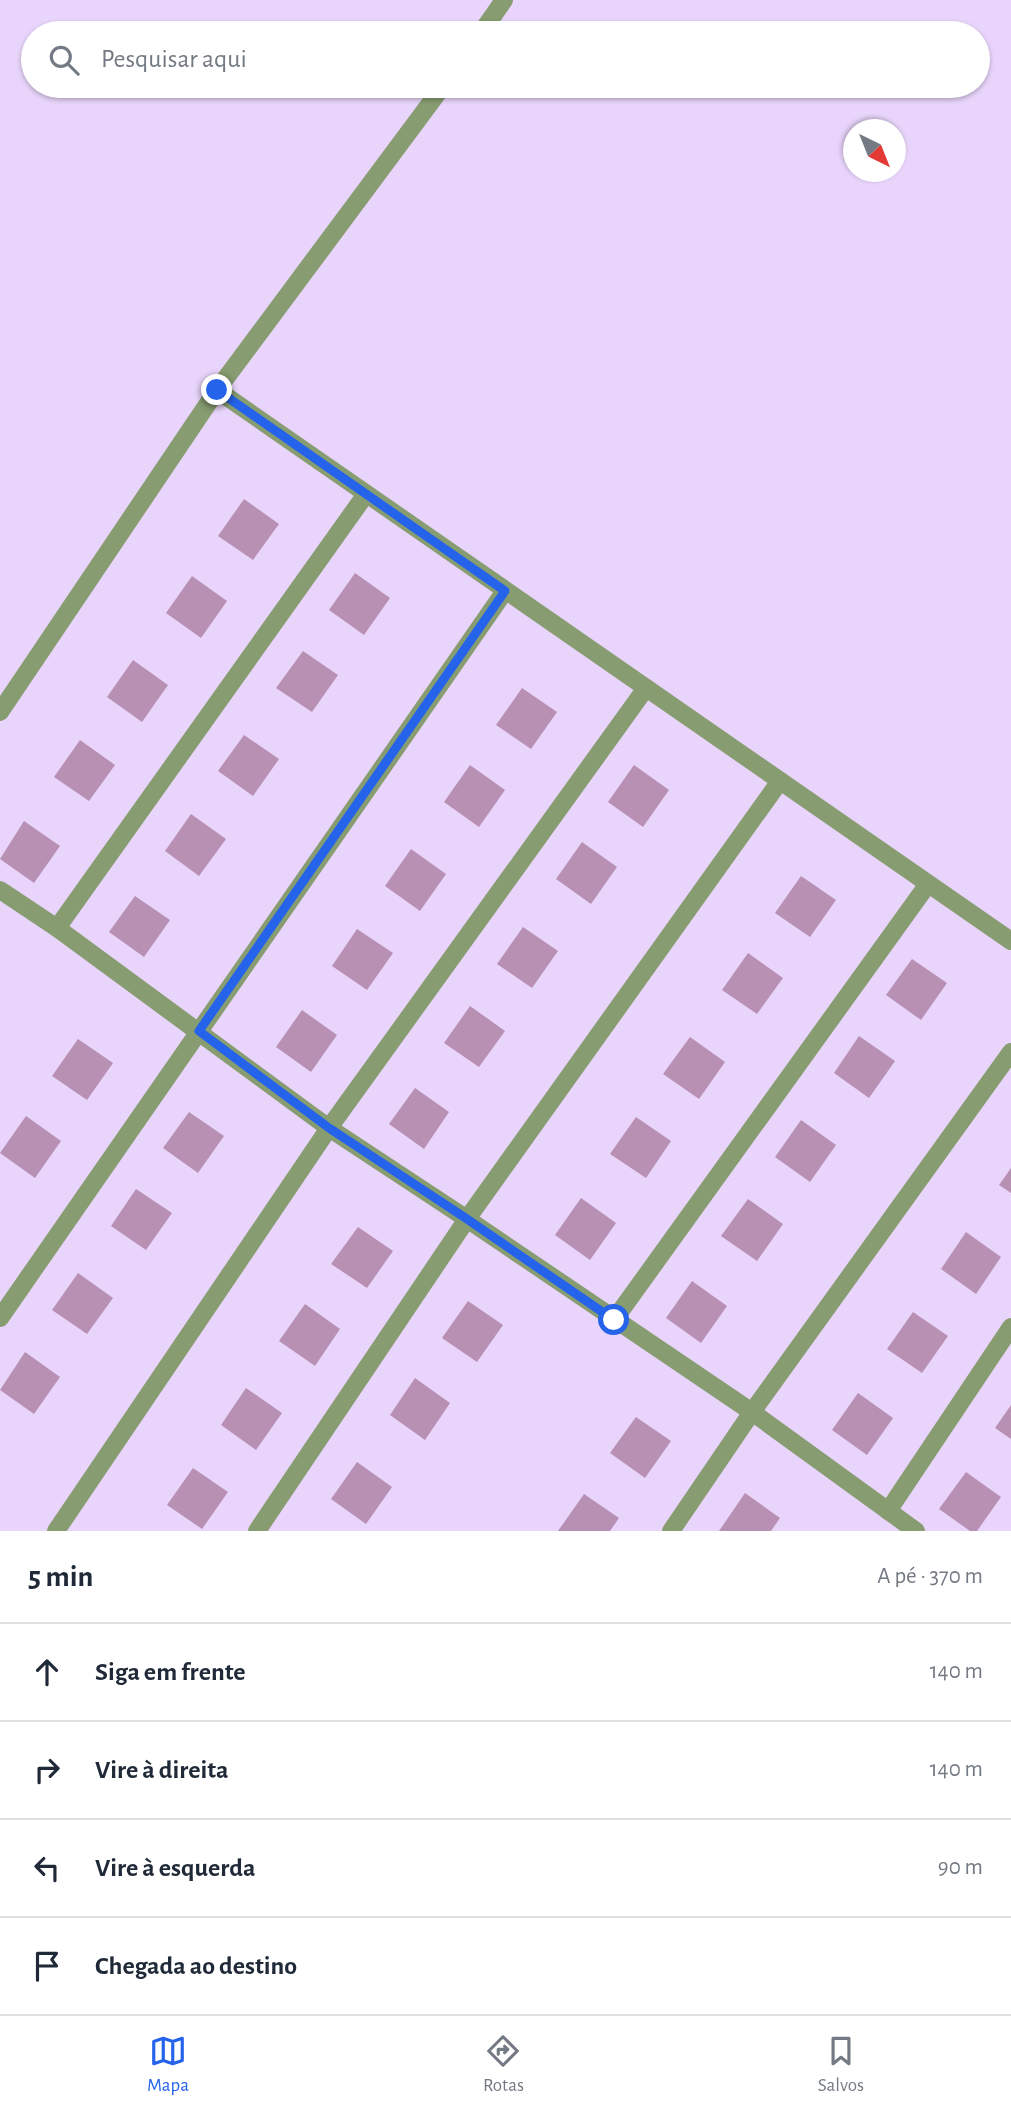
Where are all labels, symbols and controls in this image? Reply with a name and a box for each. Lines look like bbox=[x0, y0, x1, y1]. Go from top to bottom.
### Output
search box bbox=[21, 21, 990, 98]
icon: search bbox=[45, 41, 83, 79]
text: Pesquisar aqui bbox=[101, 46, 247, 72]
north arrow bbox=[843, 119, 906, 182]
route end bbox=[201, 374, 232, 405]
route start bbox=[598, 1304, 629, 1335]
text: 5 min bbox=[28, 1562, 93, 1592]
text: A pé · 370 m bbox=[877, 1565, 983, 1588]
icon: ahead bbox=[28, 1653, 66, 1691]
text: Siga em frente bbox=[95, 1659, 246, 1685]
text: 140 m bbox=[930, 1660, 983, 1683]
icon: right bbox=[28, 1751, 66, 1789]
text: Vire à direita bbox=[95, 1757, 229, 1783]
text: 140 m bbox=[930, 1758, 983, 1781]
icon: left bbox=[28, 1849, 66, 1887]
text: Vire à esquerda bbox=[95, 1855, 256, 1881]
text: 90 m bbox=[938, 1856, 983, 1879]
icon: arrive bbox=[28, 1947, 66, 1985]
text: Chegada ao destino bbox=[95, 1953, 297, 1979]
tab: Mapa bbox=[147, 2032, 189, 2097]
tab: Rotas bbox=[483, 2032, 524, 2097]
tab: Salvos bbox=[818, 2032, 864, 2097]

